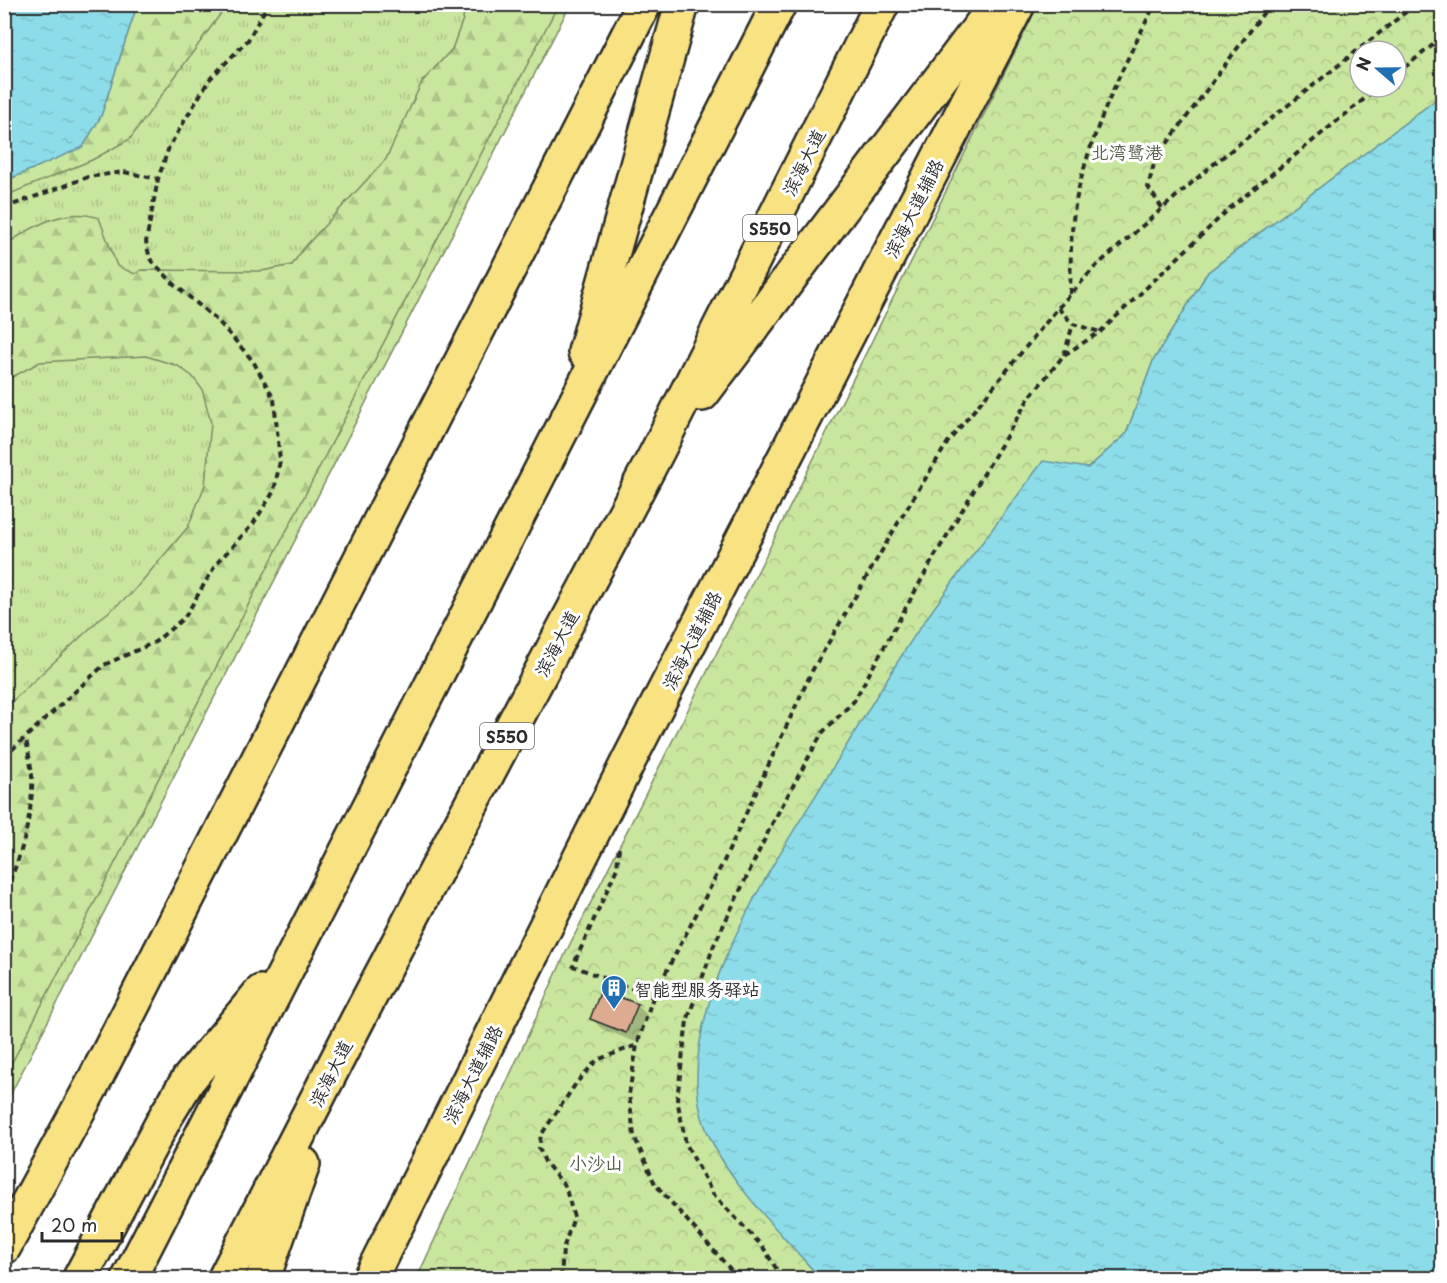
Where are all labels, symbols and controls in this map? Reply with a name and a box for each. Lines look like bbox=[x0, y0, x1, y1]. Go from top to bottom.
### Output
north arrow bbox=[1348, 39, 1408, 99]
text: N bbox=[1350, 53, 1376, 74]
street label: 滨海大道 bbox=[775, 124, 831, 200]
park label: 北湾鹭港 bbox=[1091, 138, 1163, 165]
street label: 滨海大道辅路 bbox=[876, 154, 950, 262]
road number: S550 bbox=[743, 215, 797, 241]
street label: 滨海大道辅路 bbox=[654, 586, 728, 694]
street label: 滨海大道 bbox=[527, 605, 585, 681]
road number: S550 bbox=[480, 723, 534, 749]
building icon: 智能型服务驿站 bbox=[599, 973, 629, 1011]
place label: 智能型服务驿站 bbox=[634, 975, 760, 1002]
street label: 滨海大道辅路 bbox=[435, 1020, 509, 1128]
street label: 滨海大道 bbox=[302, 1035, 358, 1111]
park label: 小沙山 bbox=[569, 1149, 623, 1176]
scale bar bbox=[42, 1205, 122, 1243]
text: 20 m bbox=[51, 1211, 97, 1238]

